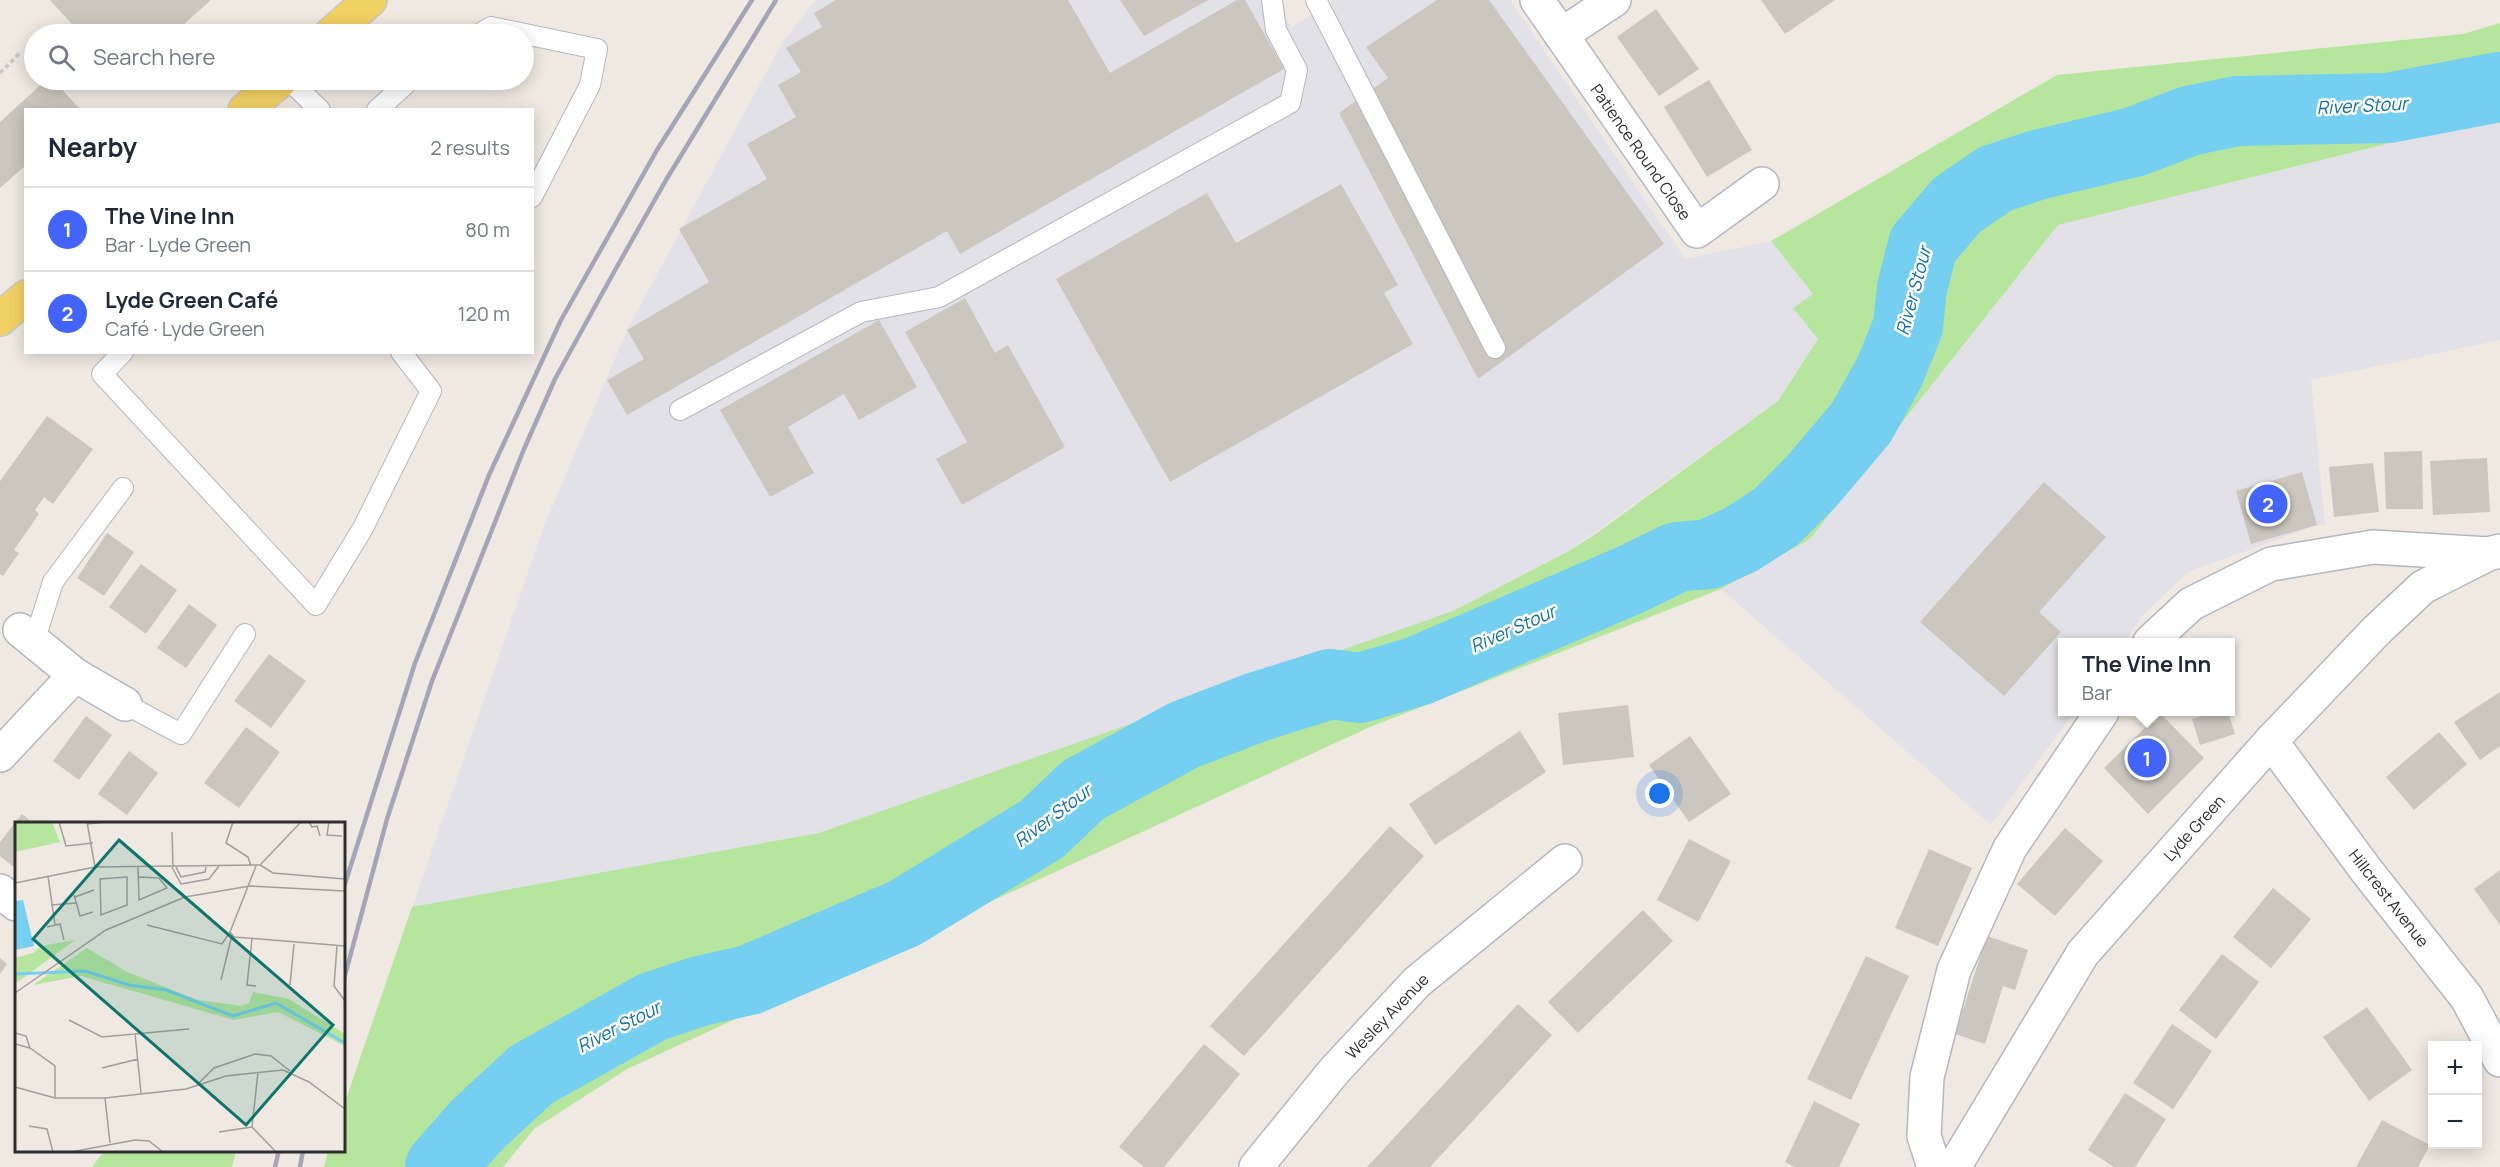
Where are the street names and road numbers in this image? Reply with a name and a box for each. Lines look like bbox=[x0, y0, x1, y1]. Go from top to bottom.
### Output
street label: Patience Round Close bbox=[1586, 80, 1696, 224]
street label: Lyde Green bbox=[2158, 790, 2230, 866]
street label: Hillcrest Avenue bbox=[2344, 844, 2434, 952]
street label: Wesley Avenue bbox=[1340, 968, 1434, 1064]

